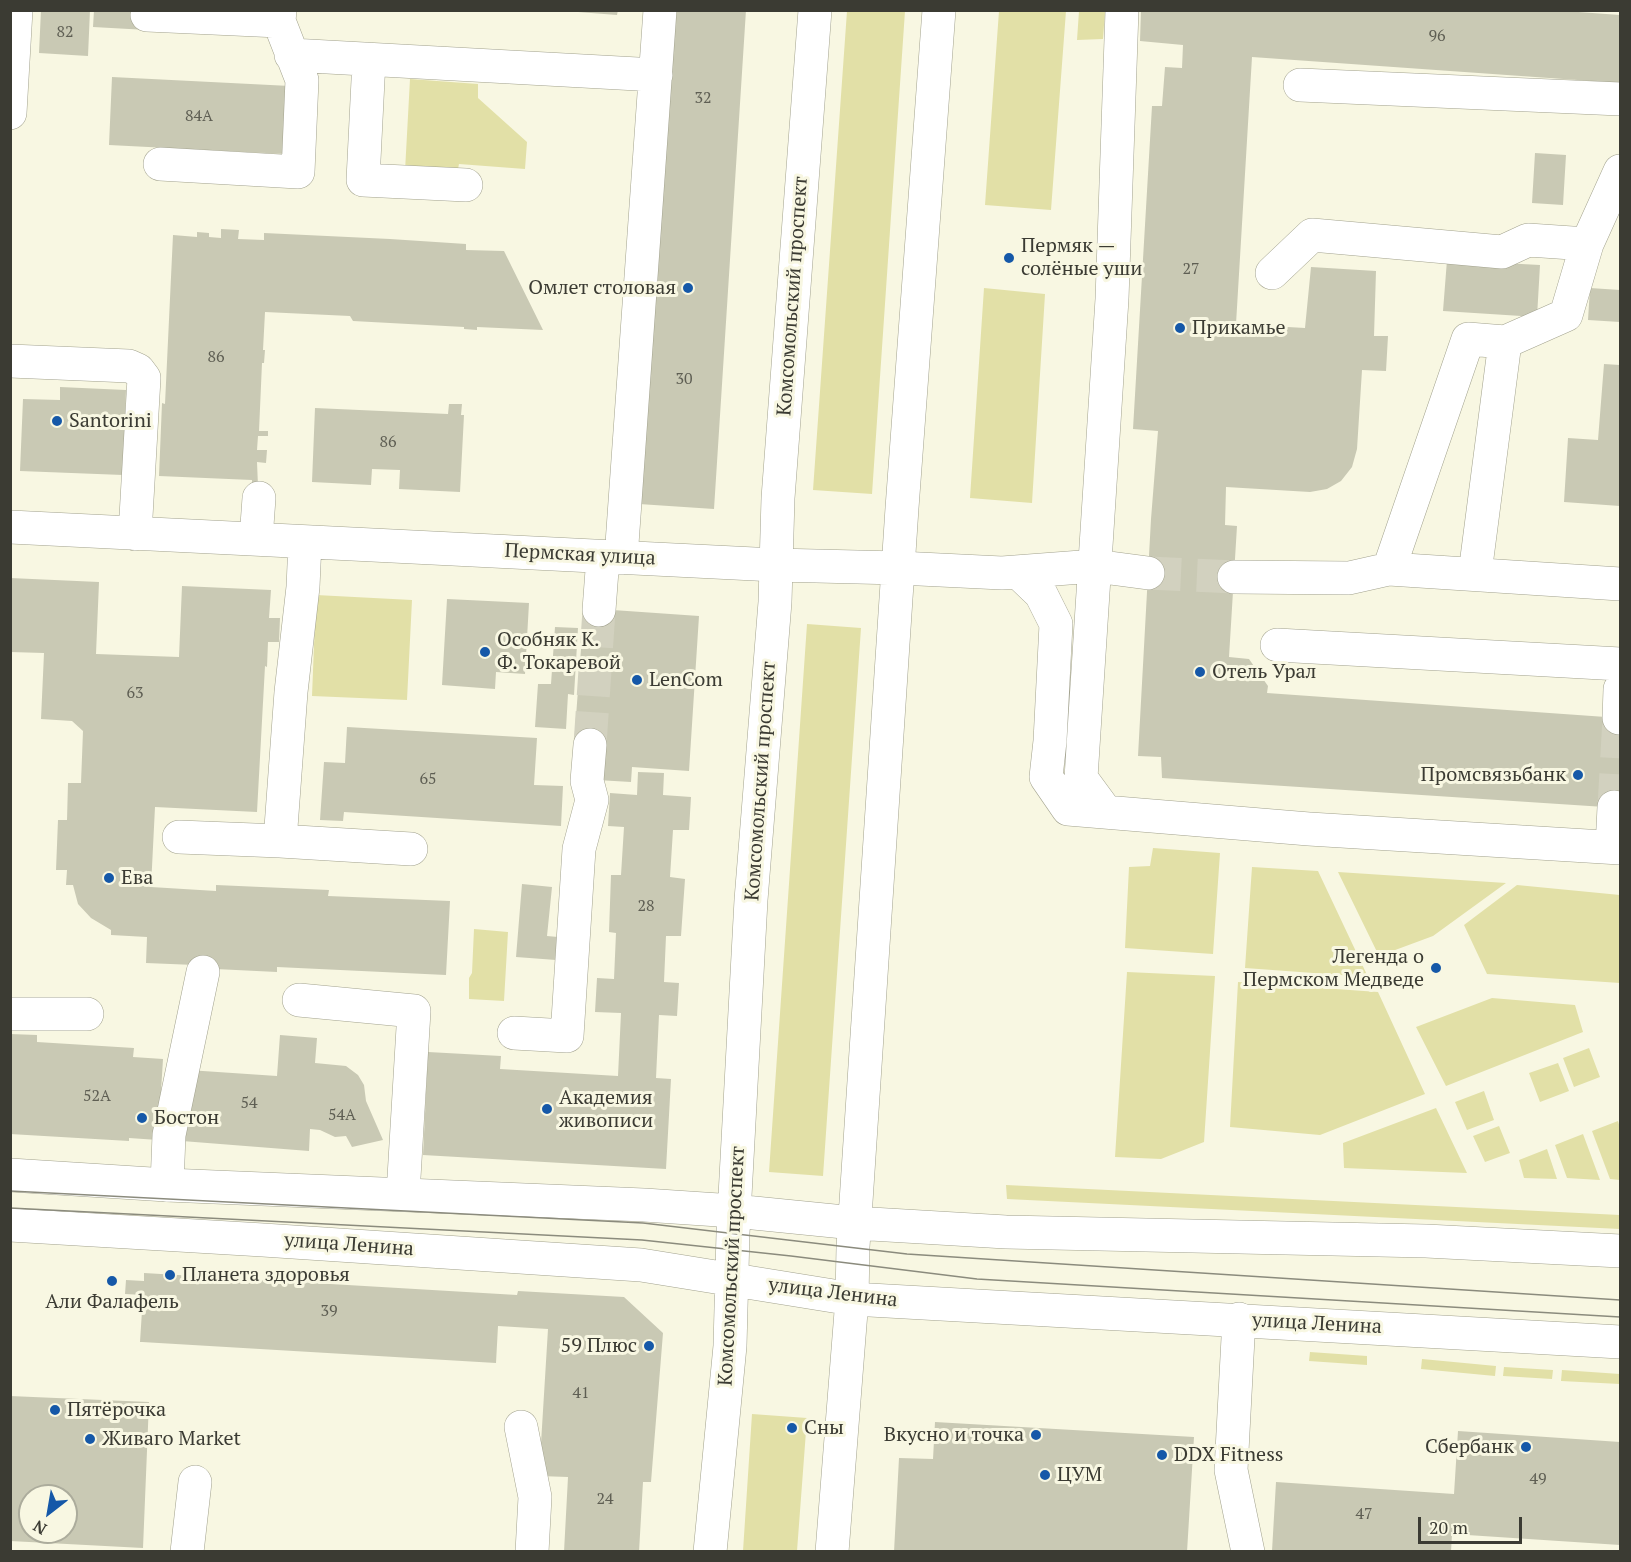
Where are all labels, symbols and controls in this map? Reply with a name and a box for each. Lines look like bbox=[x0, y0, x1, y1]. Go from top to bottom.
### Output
house number: 82 bbox=[56, 22, 74, 42]
house number: 96 bbox=[1428, 26, 1446, 46]
house number: 32 bbox=[694, 88, 712, 108]
house number: 84А bbox=[185, 106, 213, 126]
street label: Комсомольский проспект bbox=[773, 175, 813, 417]
place label: Пермяк — солёные уши bbox=[1021, 234, 1143, 281]
marker: Пермяк — солёные уши bbox=[1002, 251, 1016, 265]
house number: 27 bbox=[1182, 259, 1200, 279]
place label: Омлет столовая bbox=[528, 276, 676, 300]
marker: Омлет столовая bbox=[681, 281, 695, 295]
place label: Прикамье bbox=[1192, 316, 1286, 340]
marker: Прикамье bbox=[1173, 321, 1187, 335]
house number: 86 bbox=[207, 347, 225, 367]
house number: 30 bbox=[675, 369, 693, 389]
place label: Santorini bbox=[69, 409, 152, 433]
marker: Santorini bbox=[50, 414, 64, 428]
house number: 86 bbox=[379, 432, 397, 452]
street label: Пермская улица bbox=[504, 539, 656, 571]
place label: Особняк К. Ф. Токаревой bbox=[497, 628, 621, 675]
marker: Особняк К. Ф. Токаревой bbox=[478, 645, 492, 659]
street label: Комсомольский проспект bbox=[741, 660, 781, 902]
place label: Отель Урал bbox=[1212, 660, 1316, 684]
marker: Отель Урал bbox=[1193, 665, 1207, 679]
place label: LenCom bbox=[649, 668, 723, 692]
marker: LenCom bbox=[630, 673, 644, 687]
house number: 63 bbox=[126, 683, 144, 703]
place label: Промсвязьбанк bbox=[1420, 763, 1566, 787]
marker: Промсвязьбанк bbox=[1571, 768, 1585, 782]
house number: 65 bbox=[419, 769, 437, 789]
place label: Ева bbox=[121, 866, 153, 890]
marker: Ева bbox=[102, 871, 116, 885]
house number: 28 bbox=[637, 896, 655, 916]
place label: Легенда о Пермском Медведе bbox=[1243, 945, 1424, 992]
marker: Легенда о Пермском Медведе bbox=[1429, 961, 1443, 975]
house number: 52А bbox=[83, 1086, 111, 1106]
place label: Академия живописи bbox=[559, 1086, 653, 1133]
house number: 54 bbox=[240, 1093, 258, 1113]
marker: Академия живописи bbox=[540, 1102, 554, 1116]
house number: 54А bbox=[328, 1105, 356, 1125]
place label: Бостон bbox=[154, 1106, 219, 1130]
marker: Бостон bbox=[135, 1111, 149, 1125]
street label: Комсомольский проспект bbox=[714, 1145, 750, 1387]
street label: улица Ленина bbox=[283, 1228, 415, 1262]
place label: Планета здоровья bbox=[182, 1263, 350, 1287]
marker: Планета здоровья bbox=[163, 1268, 177, 1282]
street label: улица Ленина bbox=[767, 1273, 899, 1313]
marker: Али Фалафель bbox=[105, 1274, 119, 1288]
place label: Али Фалафель bbox=[45, 1290, 179, 1314]
house number: 39 bbox=[320, 1301, 338, 1321]
street label: улица Ленина bbox=[1251, 1309, 1383, 1339]
place label: 59 Плюс bbox=[561, 1334, 637, 1358]
marker: 59 Плюс bbox=[642, 1339, 656, 1353]
house number: 41 bbox=[572, 1383, 590, 1403]
place label: Пятёрочка bbox=[67, 1398, 166, 1422]
marker: Пятёрочка bbox=[48, 1403, 62, 1417]
place label: Сны bbox=[804, 1416, 844, 1440]
marker: Сны bbox=[785, 1421, 799, 1435]
place label: Вкусно и точка bbox=[884, 1423, 1024, 1447]
place label: Живаго Market bbox=[102, 1427, 241, 1451]
marker: Вкусно и точка bbox=[1029, 1428, 1043, 1442]
marker: Живаго Market bbox=[83, 1432, 97, 1446]
place label: Сбербанк bbox=[1425, 1435, 1514, 1459]
marker: Сбербанк bbox=[1519, 1440, 1533, 1454]
place label: DDX Fitness bbox=[1174, 1443, 1283, 1467]
marker: DDX Fitness bbox=[1155, 1448, 1169, 1462]
place label: ЦУМ bbox=[1057, 1463, 1102, 1487]
marker: ЦУМ bbox=[1038, 1468, 1052, 1482]
house number: 49 bbox=[1529, 1469, 1547, 1489]
north arrow bbox=[18, 1484, 78, 1544]
house number: 24 bbox=[596, 1489, 614, 1509]
house number: 47 bbox=[1355, 1504, 1373, 1524]
scale bar bbox=[1421, 1505, 1524, 1543]
text: N bbox=[29, 1515, 51, 1540]
text: 20 m bbox=[1429, 1515, 1468, 1539]

